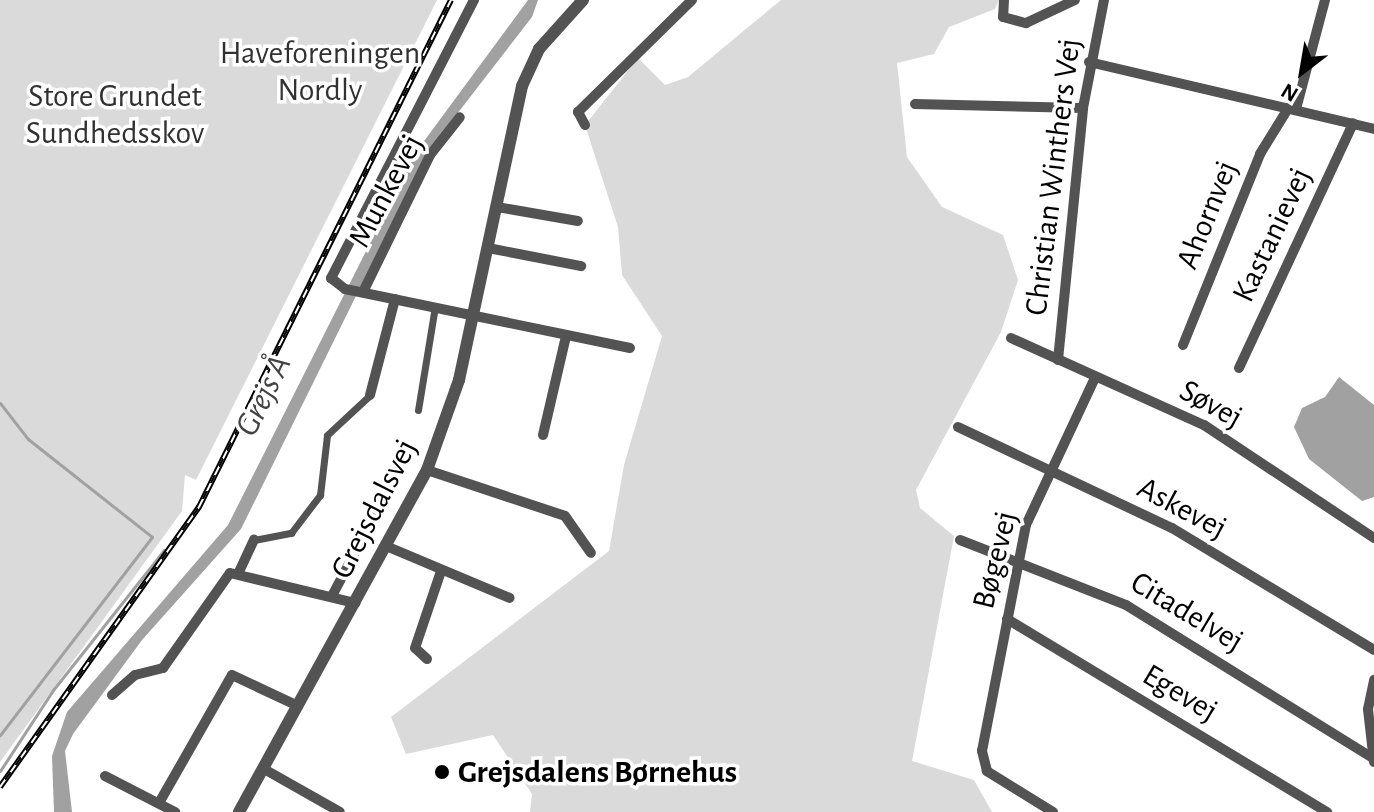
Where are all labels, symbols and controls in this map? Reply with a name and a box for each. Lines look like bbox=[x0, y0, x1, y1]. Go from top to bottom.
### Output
north arrow bbox=[1262, 32, 1342, 112]
park label: Haveforeningen Nordly bbox=[220, 35, 420, 110]
street label: Christian Winthers Vej bbox=[1017, 36, 1089, 318]
park label: Store Grundet Sundhedsskov bbox=[26, 78, 204, 153]
text: N bbox=[1277, 79, 1302, 106]
street label: Munkevej bbox=[340, 128, 432, 254]
street label: Ahornvej bbox=[1168, 155, 1246, 275]
street label: Kastanievej bbox=[1224, 162, 1320, 308]
water label: Grejs Å bbox=[227, 349, 301, 443]
street label: Søvej bbox=[1173, 371, 1249, 437]
street label: Grejsdalsvej bbox=[323, 433, 425, 585]
street label: Askevej bbox=[1131, 469, 1233, 547]
street label: Bøgevej bbox=[964, 507, 1026, 613]
street label: Citadelvej bbox=[1124, 563, 1250, 661]
street label: Egevej bbox=[1135, 656, 1225, 730]
place label: Grejsdalens Børnehus bbox=[458, 753, 737, 791]
marker: Grejsdalens Børnehus bbox=[433, 763, 451, 781]

